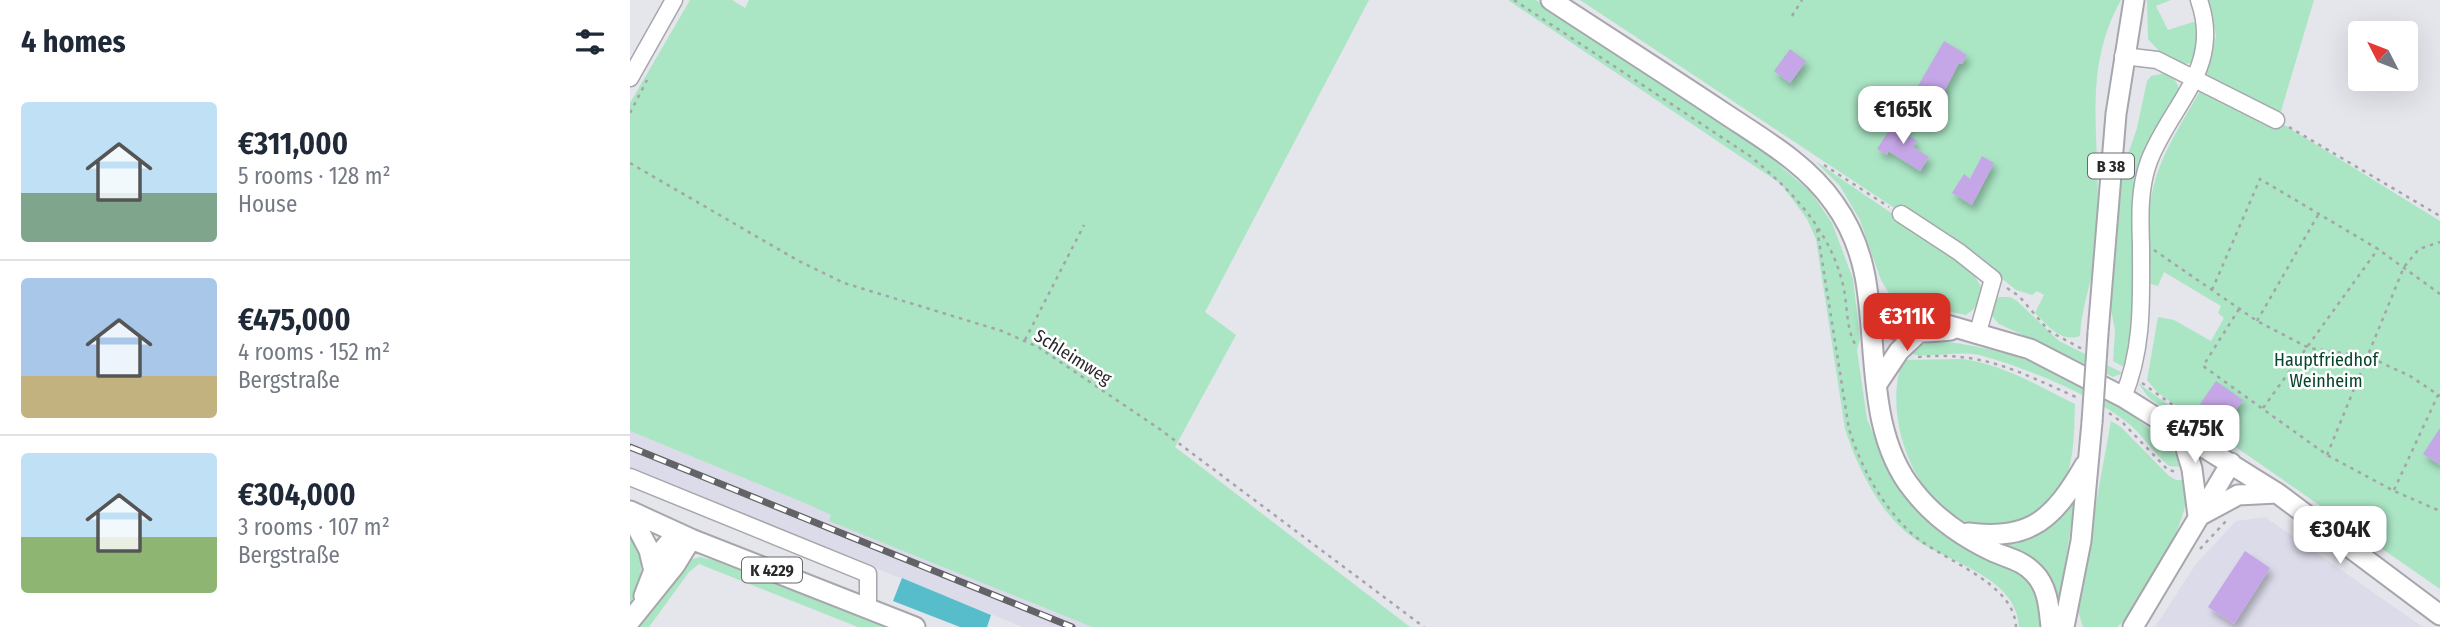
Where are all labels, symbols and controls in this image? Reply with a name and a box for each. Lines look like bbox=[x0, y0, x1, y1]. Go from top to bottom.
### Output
north arrow bbox=[2348, 21, 2418, 91]
map controls bbox=[2348, 21, 2418, 91]
icon: filters bbox=[571, 23, 609, 61]
text: 4 homes bbox=[21, 24, 126, 60]
pin: €165K bbox=[1854, 86, 1952, 146]
text: €165K bbox=[1874, 95, 1932, 123]
text: €311,000 bbox=[238, 126, 348, 162]
icon: home bbox=[77, 130, 161, 214]
road number: B 38 bbox=[2088, 154, 2134, 178]
text: 5 rooms · 128 m² bbox=[238, 162, 391, 190]
text: House bbox=[238, 190, 297, 218]
pin: €311K bbox=[1858, 294, 1956, 353]
text: €475,000 bbox=[238, 302, 351, 338]
text: €311K bbox=[1879, 302, 1935, 330]
icon: home bbox=[77, 306, 161, 390]
street label: Schleimweg bbox=[1030, 325, 1116, 390]
text: 4 rooms · 152 m² bbox=[238, 338, 390, 366]
park label: Hauptfriedhof Weinheim bbox=[2274, 349, 2379, 392]
text: Bergstraße bbox=[238, 366, 340, 394]
pin: €475K bbox=[2146, 406, 2244, 465]
text: €475K bbox=[2166, 414, 2224, 442]
text: €304,000 bbox=[238, 477, 356, 513]
icon: home bbox=[77, 481, 161, 565]
pin: €304K bbox=[2291, 506, 2389, 566]
text: 3 rooms · 107 m² bbox=[238, 513, 390, 541]
text: €304K bbox=[2310, 515, 2370, 543]
text: Bergstraße bbox=[238, 541, 340, 569]
road number: K 4229 bbox=[742, 558, 802, 582]

